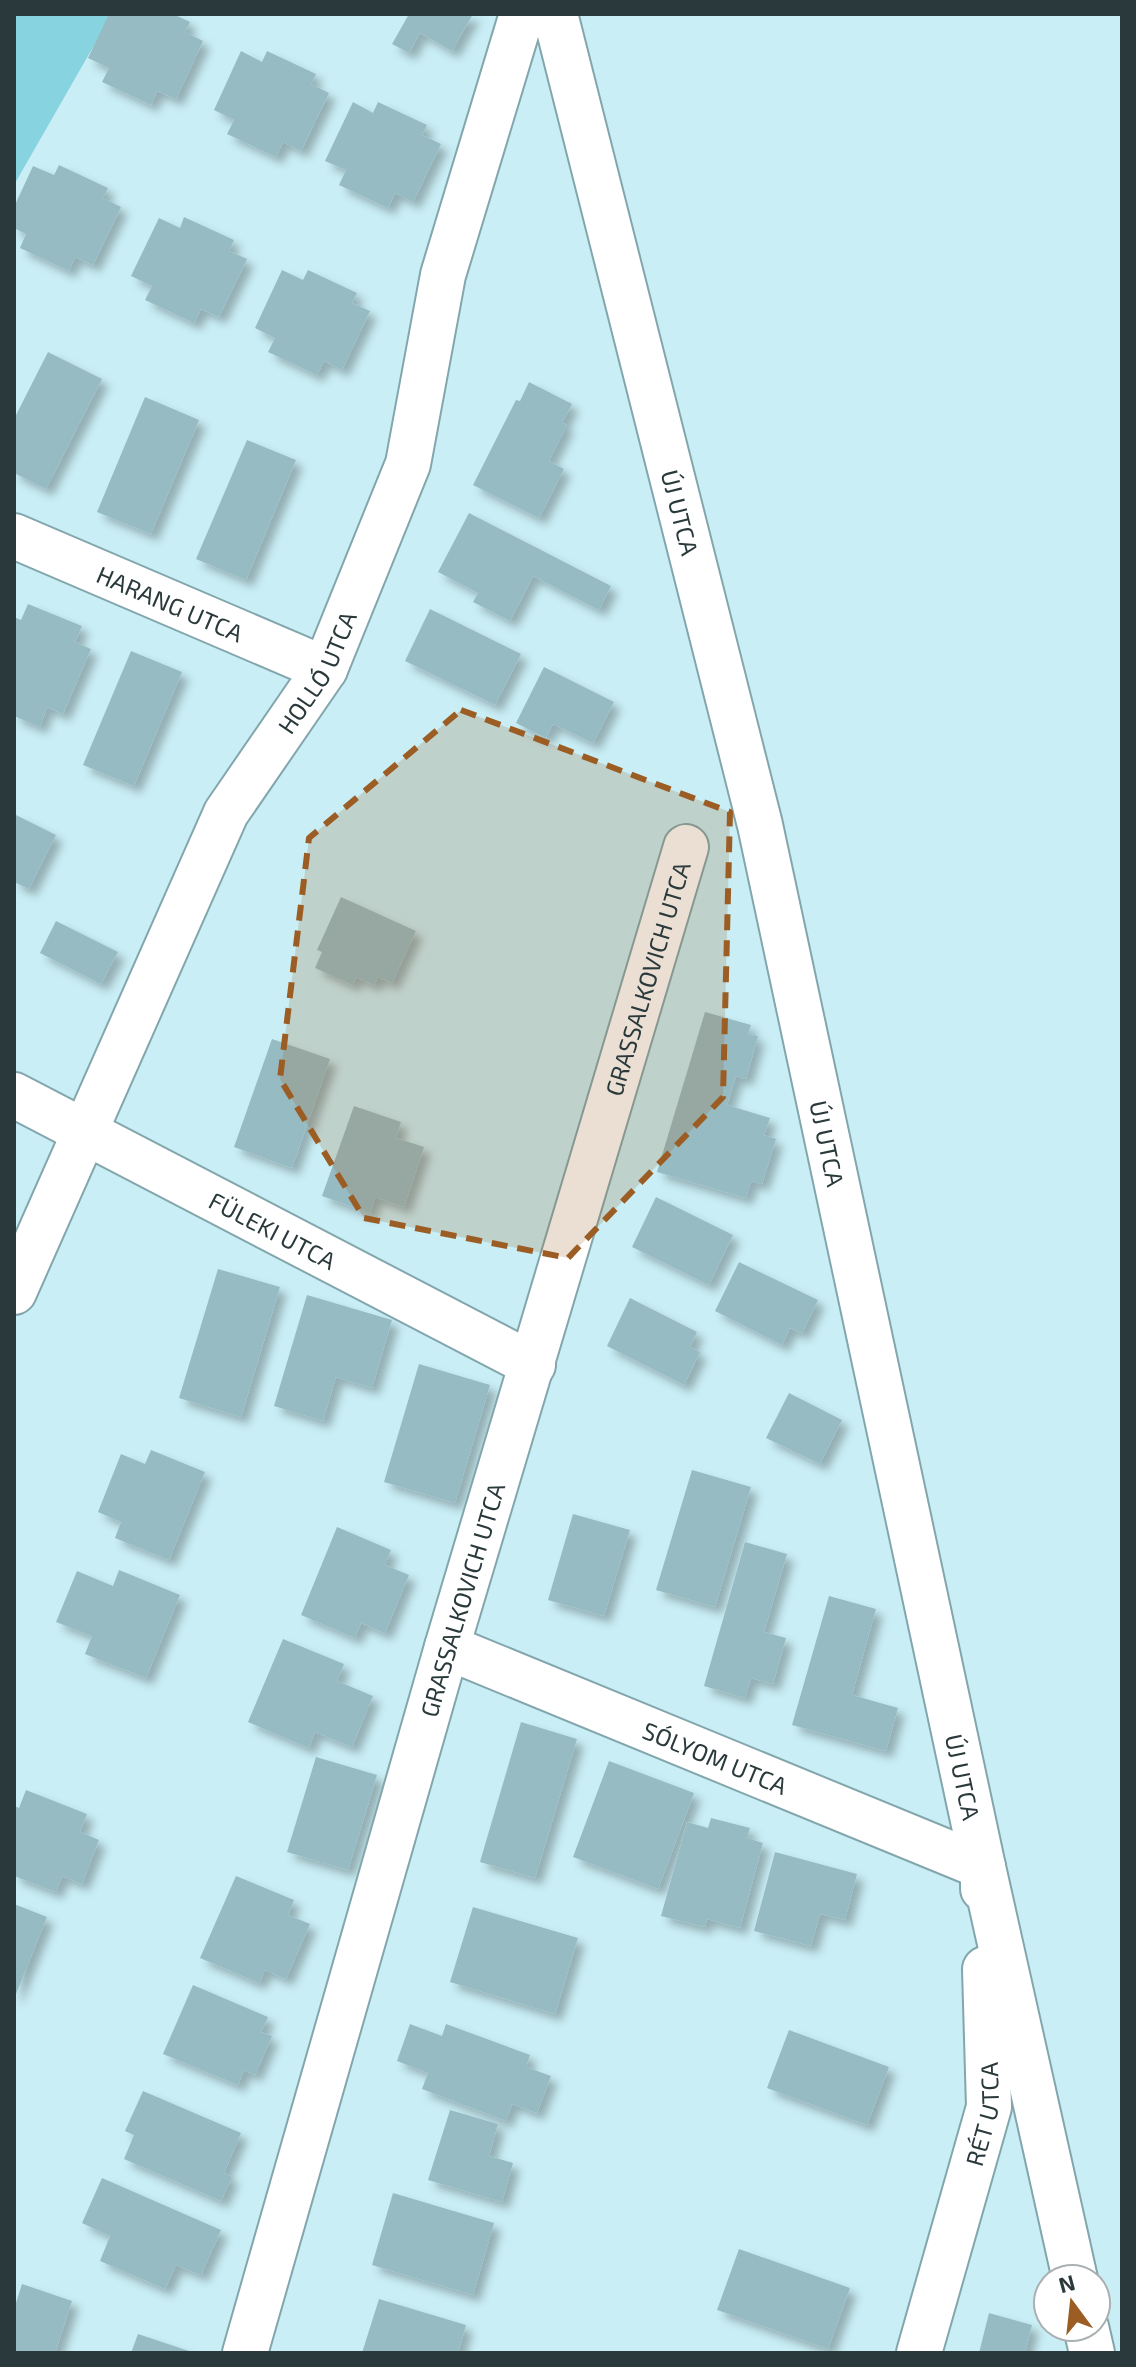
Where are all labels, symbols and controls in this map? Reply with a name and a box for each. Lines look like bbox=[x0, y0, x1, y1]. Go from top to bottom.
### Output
street label: ÚJ UTCA bbox=[656, 466, 706, 558]
street label: HARANG UTCA bbox=[93, 559, 248, 647]
street label: HOLLÓ UTCA bbox=[271, 607, 362, 739]
street label: GRASSALKOVICH UTCA bbox=[598, 858, 695, 1099]
street label: ÚJ UTCA bbox=[805, 1098, 851, 1189]
street label: FÜLEKI UTCA bbox=[205, 1185, 341, 1275]
street label: GRASSALKOVICH UTCA bbox=[413, 1479, 510, 1720]
street label: SÓLYOM UTCA bbox=[639, 1715, 792, 1800]
street label: ÚJ UTCA bbox=[940, 1731, 987, 1823]
street label: RÉT UTCA bbox=[959, 2062, 1004, 2169]
north arrow bbox=[1032, 2263, 1112, 2343]
text: N bbox=[1056, 2268, 1078, 2297]

